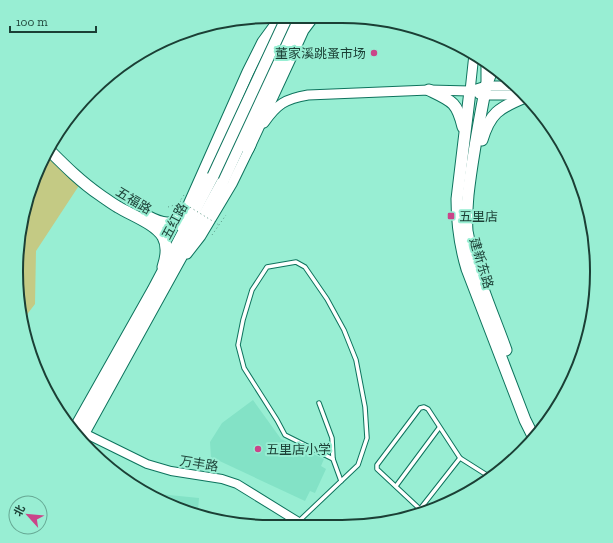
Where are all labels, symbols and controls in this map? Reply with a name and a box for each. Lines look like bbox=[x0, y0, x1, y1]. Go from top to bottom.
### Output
scale bar bbox=[10, 8, 96, 34]
text: 100 m bbox=[16, 15, 48, 29]
place label: 董家溪跳蚤市场 bbox=[275, 46, 366, 61]
marker: 董家溪跳蚤市场 bbox=[369, 48, 379, 58]
street label: 五福路 bbox=[113, 184, 154, 217]
street label: 五红路 bbox=[159, 200, 190, 242]
place label: 五里店 bbox=[459, 209, 498, 224]
marker: 五里店 bbox=[446, 211, 456, 221]
street label: 建新东路 bbox=[467, 236, 496, 290]
place label: 五里店小学 bbox=[266, 442, 331, 457]
marker: 五里店小学 bbox=[253, 444, 263, 454]
street label: 万丰路 bbox=[178, 453, 219, 474]
north arrow bbox=[8, 495, 48, 535]
text: 北 bbox=[11, 503, 28, 519]

